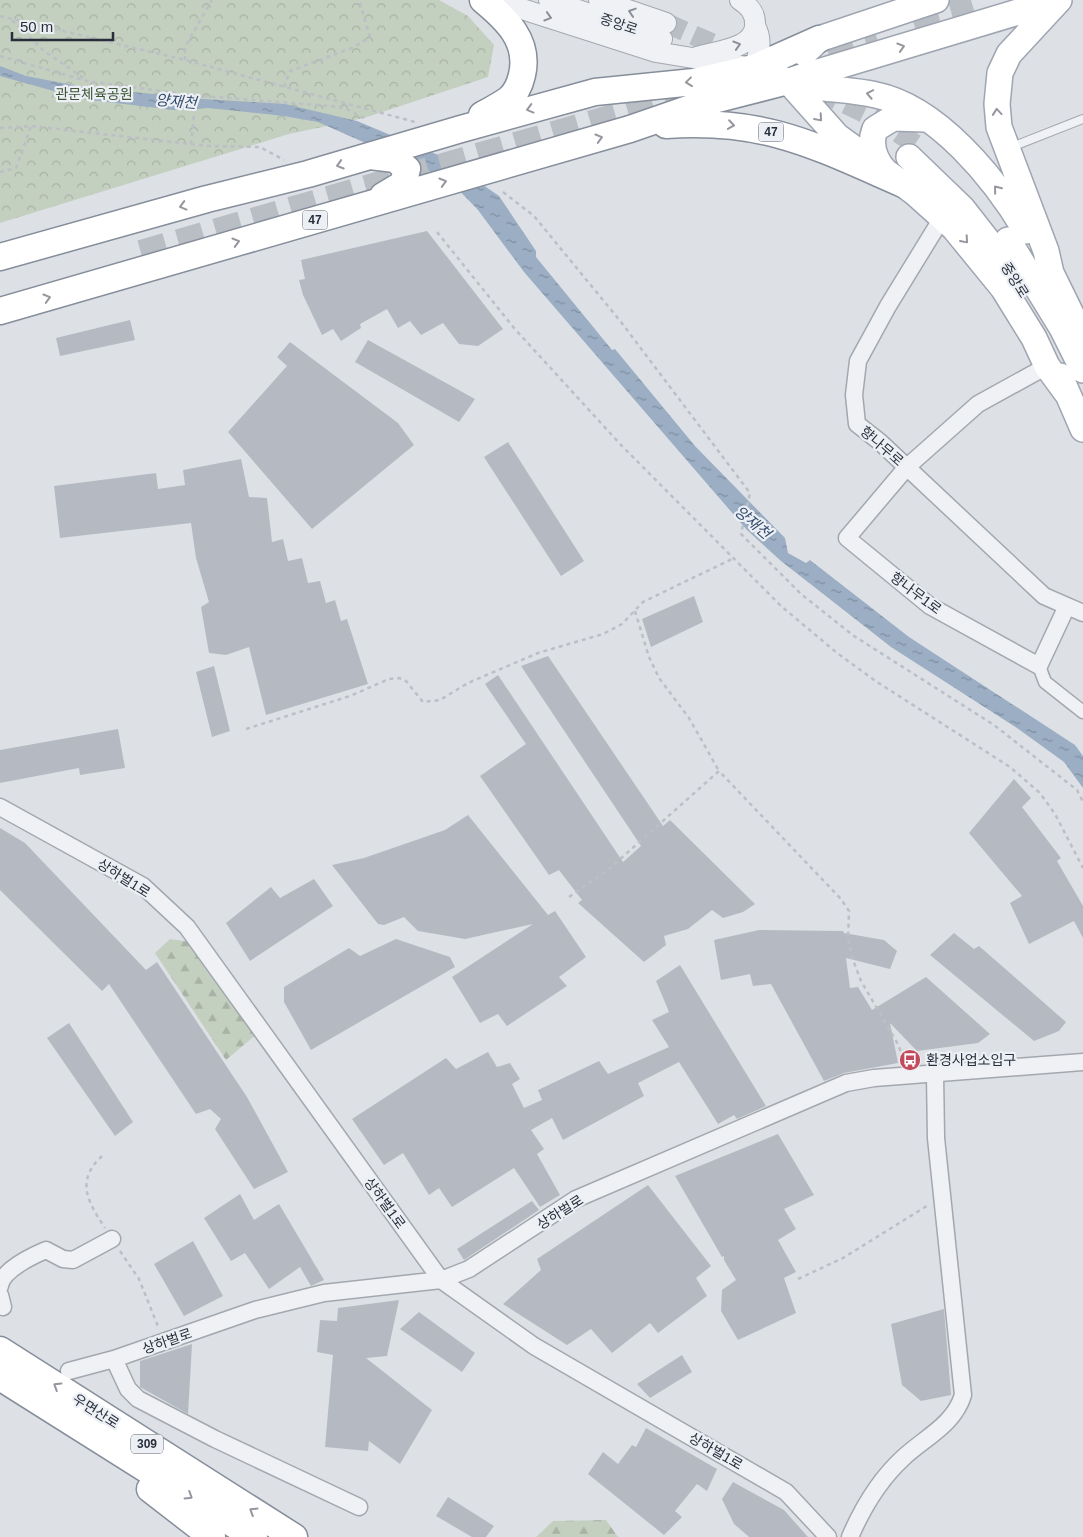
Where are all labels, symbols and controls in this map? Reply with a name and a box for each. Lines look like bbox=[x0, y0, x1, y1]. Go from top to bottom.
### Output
one-way arrow bbox=[629, 7, 637, 17]
scale bar bbox=[12, 10, 114, 42]
street label: 중앙로 bbox=[598, 10, 640, 38]
one-way arrow bbox=[543, 11, 552, 21]
text: 50 m bbox=[20, 18, 53, 35]
one-way arrow bbox=[732, 41, 740, 51]
one-way arrow bbox=[897, 43, 905, 53]
one-way arrow bbox=[685, 76, 693, 87]
park label: 관문체육공원 bbox=[55, 86, 133, 102]
one-way arrow bbox=[865, 89, 874, 99]
water label: 양재천 bbox=[155, 91, 200, 111]
one-way arrow bbox=[526, 104, 534, 114]
one-way arrow bbox=[992, 107, 1003, 115]
one-way arrow bbox=[813, 113, 822, 122]
one-way arrow bbox=[727, 119, 735, 130]
road number: 47 bbox=[758, 122, 784, 142]
one-way arrow bbox=[594, 133, 603, 143]
one-way arrow bbox=[336, 159, 345, 169]
one-way arrow bbox=[438, 178, 446, 188]
one-way arrow bbox=[993, 185, 1002, 194]
one-way arrow bbox=[179, 200, 187, 211]
road number: 47 bbox=[302, 210, 328, 230]
one-way arrow bbox=[959, 235, 968, 244]
one-way arrow bbox=[232, 238, 240, 248]
street label: 중앙로 bbox=[998, 259, 1032, 301]
one-way arrow bbox=[42, 293, 50, 303]
street label: 향나무로 bbox=[857, 423, 907, 469]
water label: 양재천 bbox=[732, 502, 776, 543]
street label: 향나무1로 bbox=[888, 569, 945, 617]
street label: 상하벌1로 bbox=[95, 856, 153, 901]
bus stop icon: 환경사업소입구 bbox=[898, 1048, 922, 1072]
place label: 환경사업소입구 bbox=[926, 1052, 1016, 1068]
street label: 상하벌1로 bbox=[361, 1174, 409, 1232]
street label: 상하벌로 bbox=[534, 1192, 586, 1232]
street label: 상하벌로 bbox=[140, 1325, 194, 1357]
one-way arrow bbox=[53, 1383, 62, 1393]
street label: 우면산로 bbox=[70, 1391, 122, 1431]
street label: 상하벌1로 bbox=[686, 1429, 746, 1473]
road number: 309 bbox=[131, 1435, 163, 1454]
one-way arrow bbox=[184, 1490, 193, 1499]
one-way arrow bbox=[250, 1508, 259, 1517]

